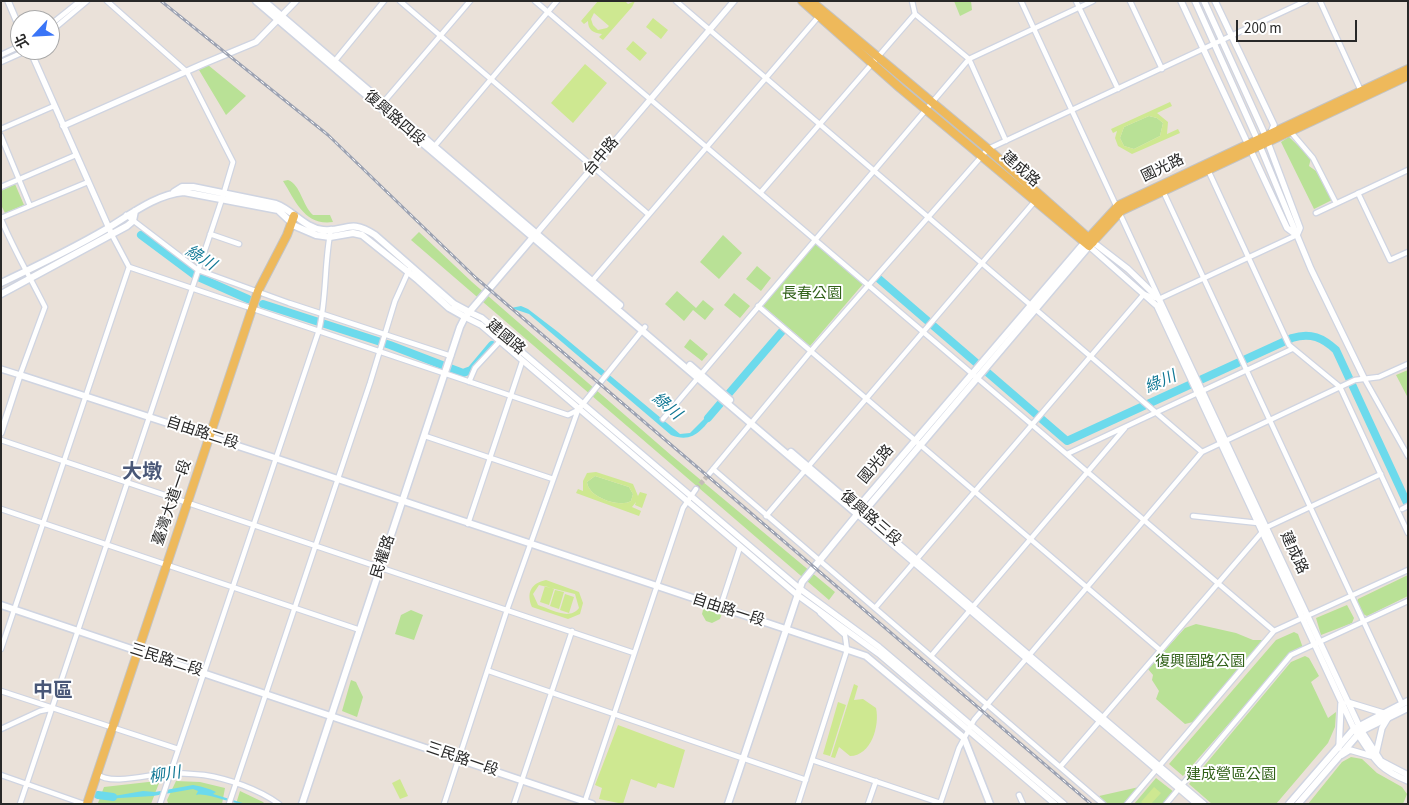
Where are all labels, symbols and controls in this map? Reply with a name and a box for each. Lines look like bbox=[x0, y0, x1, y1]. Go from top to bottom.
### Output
north arrow bbox=[10, 10, 60, 60]
scale bar bbox=[1239, 10, 1360, 42]
text: 200 m bbox=[1244, 18, 1282, 39]
text: 北 bbox=[10, 30, 34, 51]
street label: 復興路四段 bbox=[360, 88, 428, 150]
street label: 台中路 bbox=[581, 134, 623, 180]
street label: 建成路 bbox=[997, 148, 1043, 192]
street label: 國光路 bbox=[1139, 151, 1187, 187]
water label: 綠川 bbox=[181, 242, 219, 276]
park label: 長春公園 bbox=[782, 286, 842, 304]
street label: 建國路 bbox=[482, 317, 528, 359]
water label: 綠川 bbox=[1142, 368, 1180, 398]
water label: 綠川 bbox=[648, 389, 684, 425]
street label: 自由路二段 bbox=[164, 414, 240, 454]
street label: 國光路 bbox=[856, 442, 898, 488]
street label: 臺灣大道一段 bbox=[150, 458, 196, 548]
district label: 大墩 bbox=[122, 462, 162, 486]
street label: 復興路三段 bbox=[836, 488, 904, 550]
street label: 建成路 bbox=[1275, 529, 1311, 577]
street label: 民權路 bbox=[368, 533, 400, 581]
street label: 自由路一段 bbox=[690, 591, 766, 631]
street label: 三民路二段 bbox=[128, 641, 204, 681]
park label: 復興園路公園 bbox=[1155, 654, 1245, 672]
district label: 中區 bbox=[33, 681, 73, 705]
street label: 三民路一段 bbox=[424, 739, 500, 781]
water label: 柳川 bbox=[148, 764, 182, 788]
park label: 建成營區公園 bbox=[1186, 767, 1276, 785]

